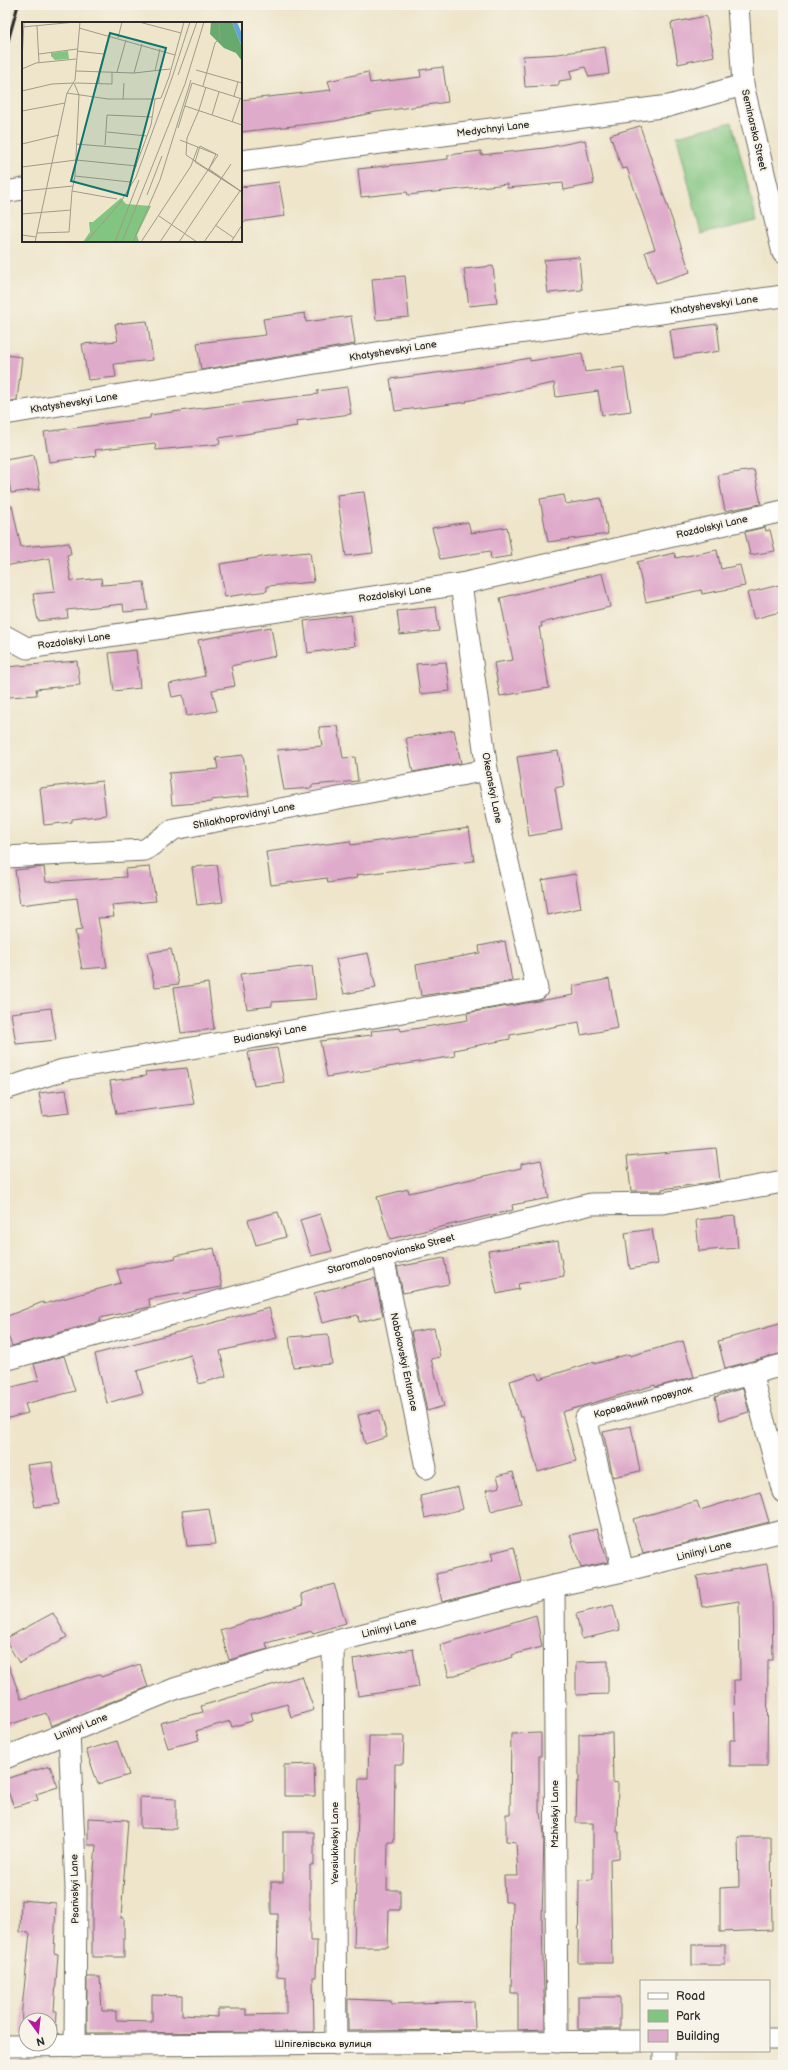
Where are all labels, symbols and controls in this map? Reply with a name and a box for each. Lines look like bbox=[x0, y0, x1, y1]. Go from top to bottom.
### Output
inset map bbox=[22, 22, 242, 242]
street label: Seminarska Street bbox=[739, 88, 769, 172]
street label: Medychnyi Lane bbox=[456, 119, 530, 139]
street label: Khatyshevskyi Lane bbox=[669, 293, 759, 317]
street label: Khatyshevskyi Lane bbox=[348, 338, 438, 364]
street label: Khatyshevskyi Lane bbox=[29, 390, 119, 416]
street label: Rozdolskyi Lane bbox=[675, 513, 749, 541]
street label: Rozdolskyi Lane bbox=[358, 583, 432, 605]
street label: Rozdolskyi Lane bbox=[37, 630, 111, 652]
street label: Okeanskyi Lane bbox=[479, 752, 505, 824]
street label: Shliakhoprovidnyi Lane bbox=[192, 800, 296, 832]
street label: Budianskyi Lane bbox=[232, 1022, 308, 1046]
street label: Staromaloosnovianska Street bbox=[326, 1231, 456, 1277]
street label: Nabokovskyi Entrance bbox=[388, 1312, 420, 1412]
street label: Коровайний провулок bbox=[592, 1383, 694, 1421]
street label: Liniinyi Lane bbox=[675, 1538, 733, 1564]
street label: Liniinyi Lane bbox=[360, 1615, 418, 1641]
street label: Liniinyi Lane bbox=[53, 1711, 109, 1743]
street label: Mzhivskyi Lane bbox=[549, 1780, 561, 1848]
street label: Yevsiukivskyi Lane bbox=[329, 1802, 341, 1885]
street label: Psarivskyi Lane bbox=[68, 1854, 82, 1924]
legend bbox=[640, 1980, 770, 2052]
text: Road bbox=[676, 1989, 705, 2004]
text: Park bbox=[676, 2009, 700, 2024]
north arrow bbox=[18, 2012, 58, 2052]
text: Building bbox=[676, 2029, 720, 2044]
text: N bbox=[35, 2034, 46, 2049]
street label: Шпігелівська вулиця bbox=[275, 2038, 372, 2050]

